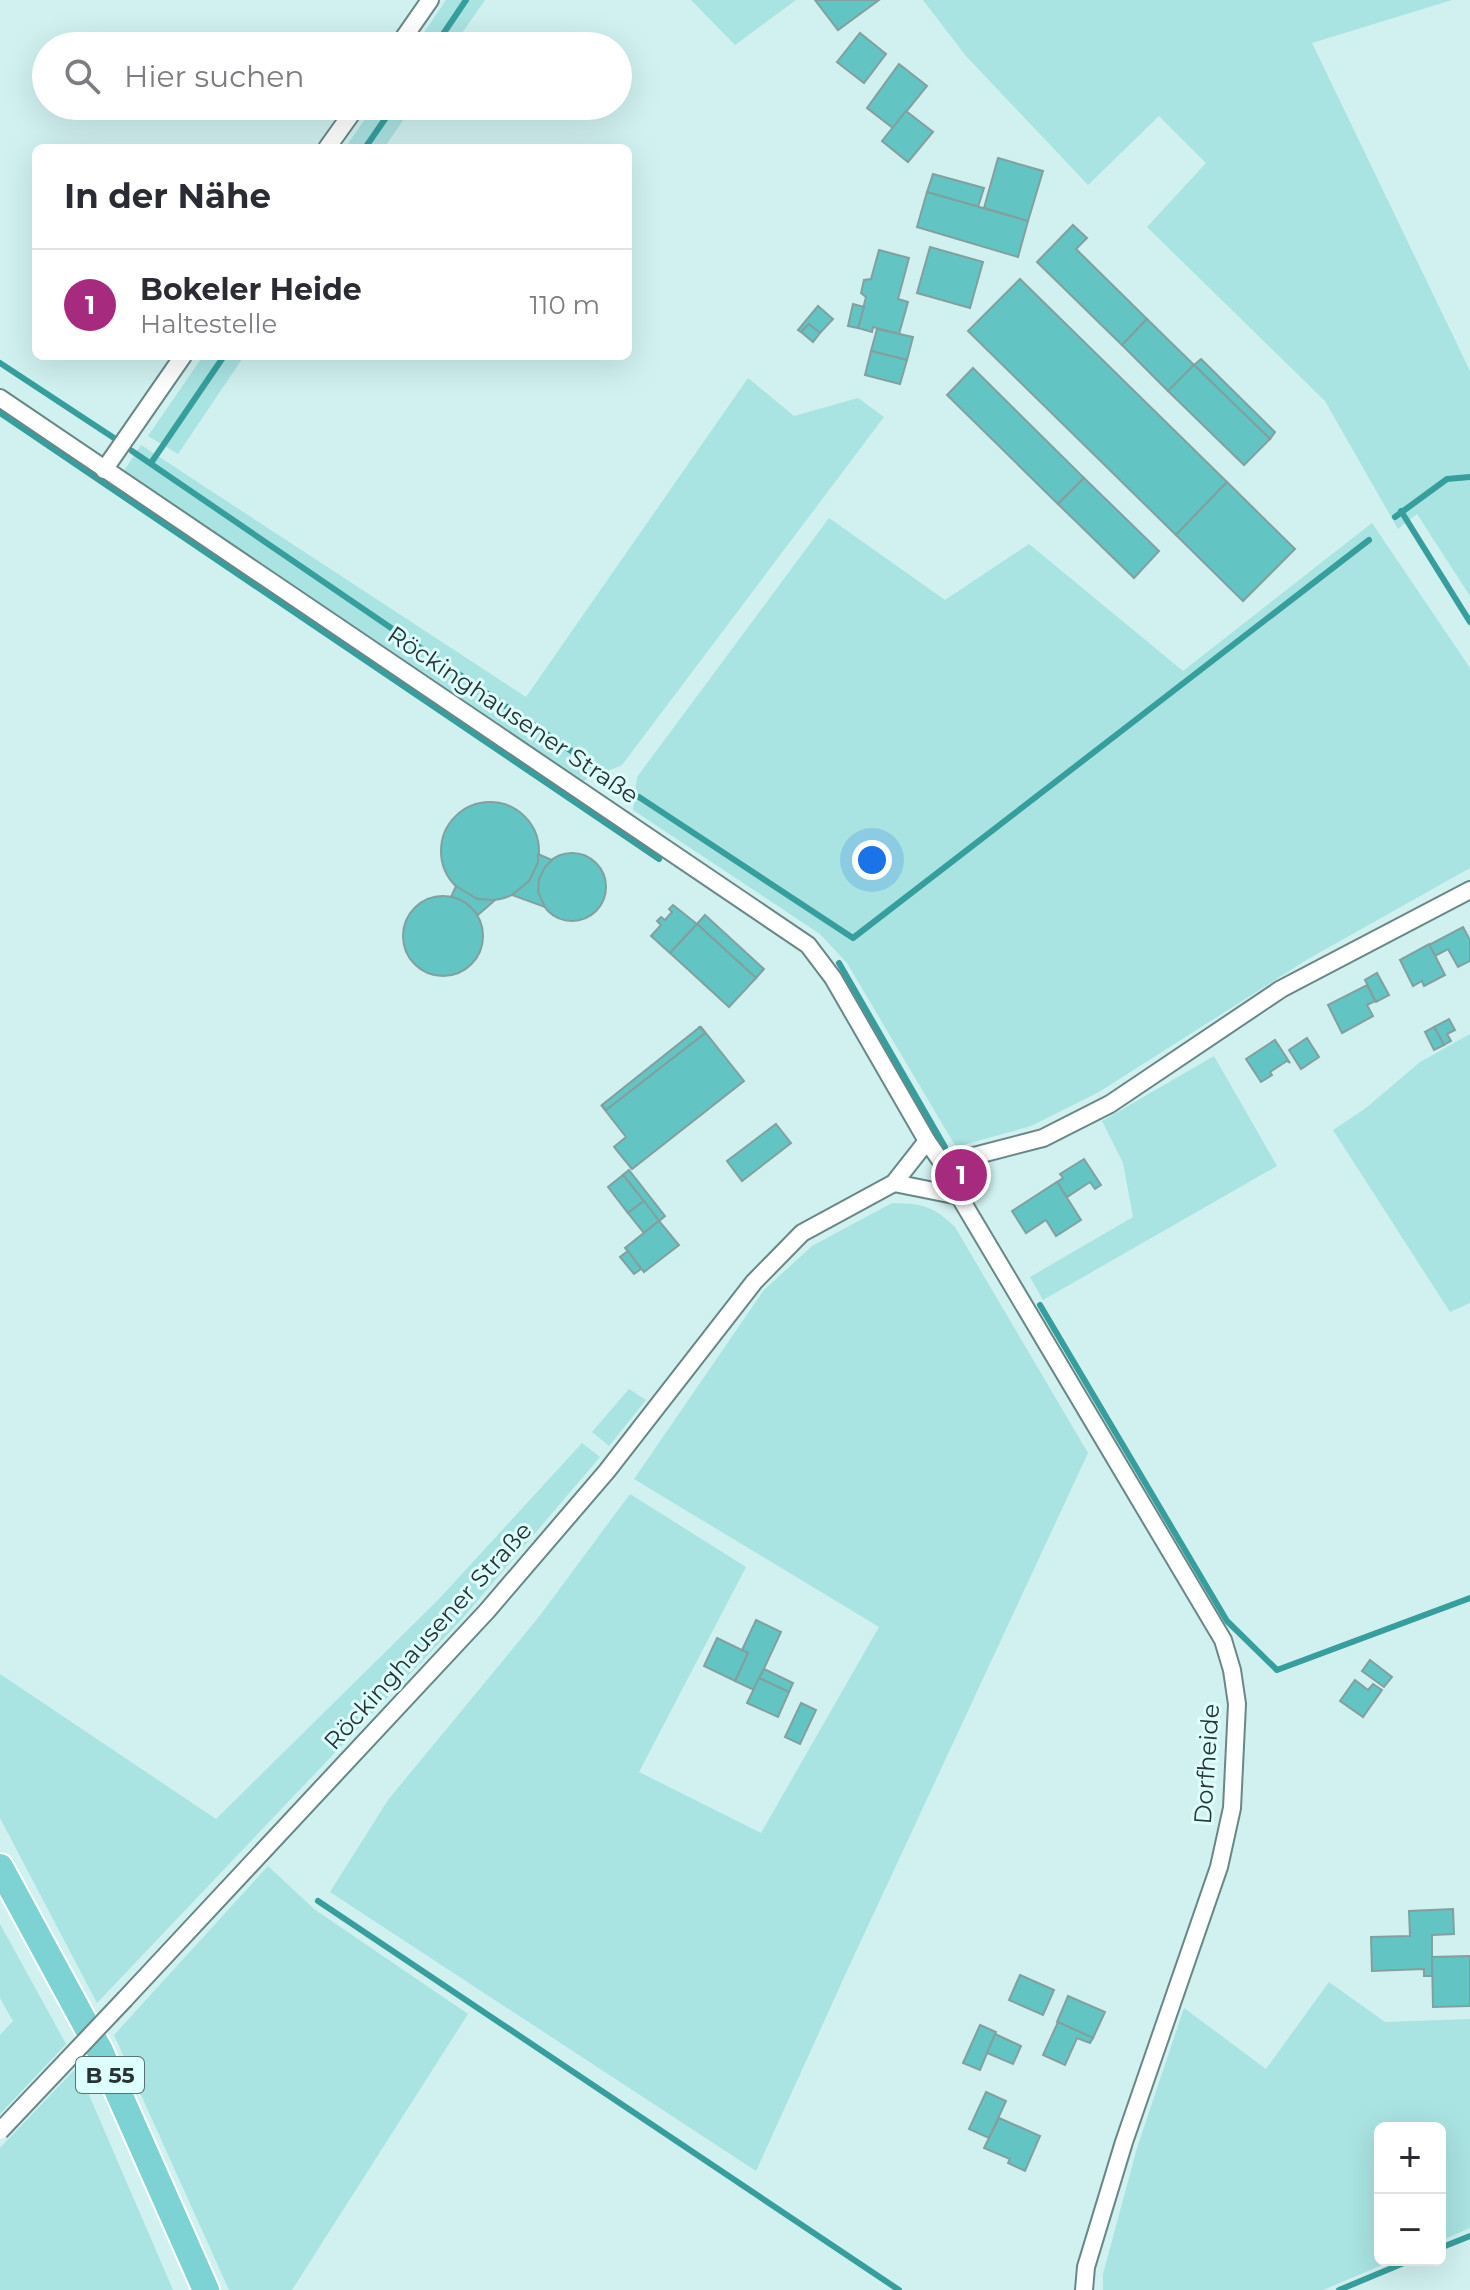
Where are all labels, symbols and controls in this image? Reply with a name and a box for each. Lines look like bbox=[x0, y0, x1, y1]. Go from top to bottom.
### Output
search box bbox=[32, 32, 632, 120]
icon: search bbox=[60, 54, 104, 98]
text: Hier suchen bbox=[124, 58, 305, 95]
text: In der Nähe bbox=[64, 175, 271, 217]
text: Bokeler Heide bbox=[140, 271, 362, 308]
text: 1 bbox=[85, 289, 95, 321]
text: 110 m bbox=[530, 289, 600, 321]
text: Haltestelle bbox=[140, 308, 277, 340]
street label: Röckinghausener Straße bbox=[382, 620, 644, 809]
your location bbox=[852, 840, 892, 880]
pin: 1 bbox=[935, 1145, 987, 1205]
street label: Röckinghausener Straße bbox=[318, 1516, 538, 1755]
street label: Dorfheide bbox=[1188, 1703, 1225, 1825]
road number: B 55 bbox=[76, 2057, 144, 2093]
map controls bbox=[1374, 2122, 1446, 2266]
button: + bbox=[1374, 2122, 1446, 2194]
button: − bbox=[1374, 2194, 1446, 2266]

